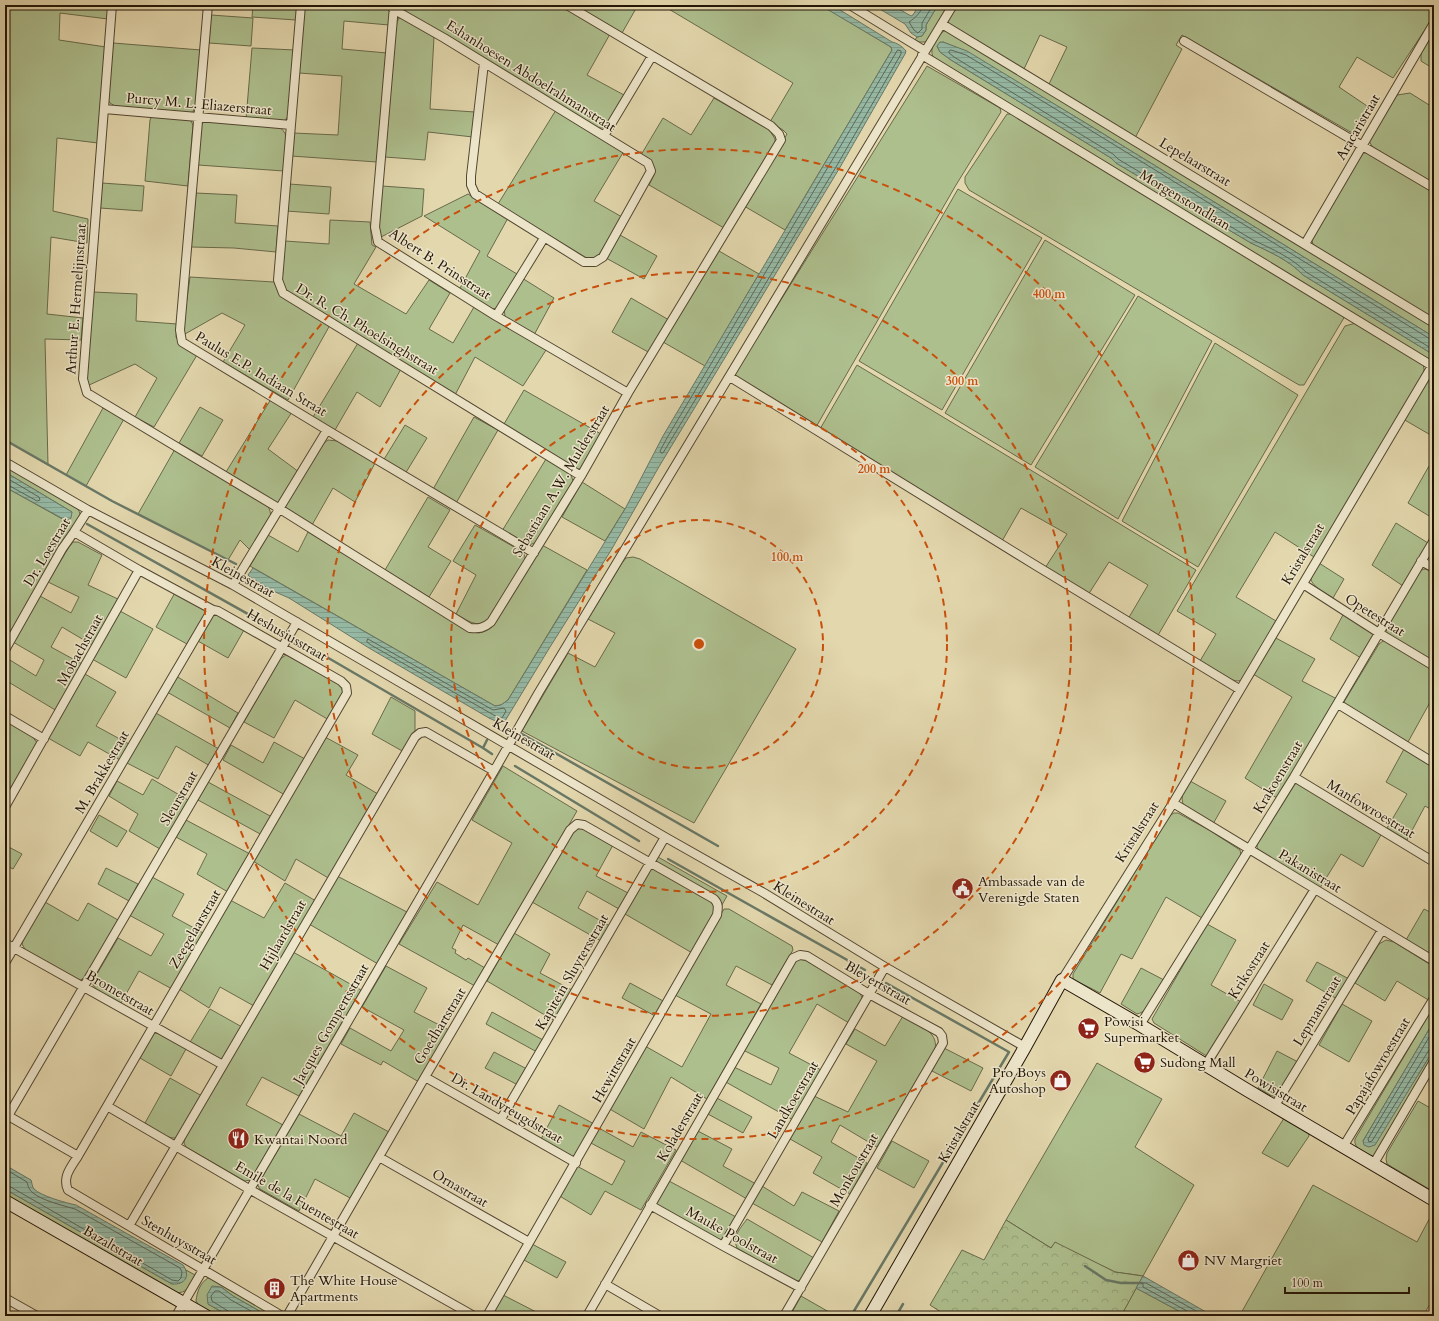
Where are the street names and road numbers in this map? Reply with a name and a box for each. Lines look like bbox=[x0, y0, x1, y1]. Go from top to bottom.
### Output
street label: Eshanhoesen Abdoelrahmanstraat bbox=[442, 16, 620, 137]
street label: Purcy M. L. Eliazerstraat bbox=[126, 88, 273, 120]
street label: Aracaristraat bbox=[1331, 90, 1385, 164]
street label: Lepelaarstraat bbox=[1156, 133, 1235, 191]
street label: Morgenstondlaan bbox=[1136, 165, 1234, 235]
street label: Arthur E. Hermelijnstraat bbox=[61, 222, 91, 375]
street label: Albert B. Prinsstraat bbox=[385, 224, 495, 304]
street label: Dr. R. Ch. Phoelsinghstraat bbox=[292, 279, 442, 379]
street label: Paulus E.P. Indiaan Straat bbox=[192, 327, 331, 421]
street label: Sebastiaan A.W. Mulderstraat bbox=[508, 401, 614, 561]
street label: Dr. Loestraat bbox=[19, 514, 75, 590]
street label: Kristalstraat bbox=[1277, 519, 1329, 588]
street label: Kleinestraat bbox=[208, 552, 278, 602]
street label: Opetestraat bbox=[1341, 589, 1409, 641]
street label: Heshusiusstraat bbox=[243, 604, 331, 666]
street label: Mobachstraat bbox=[53, 610, 108, 689]
street label: Kleinestraat bbox=[489, 713, 559, 765]
street label: M. Brakkestraat bbox=[70, 726, 134, 817]
street label: Krakoenstraat bbox=[1249, 737, 1307, 817]
street label: Sleurstraat bbox=[156, 767, 203, 829]
street label: Manfowroestraat bbox=[1323, 775, 1419, 843]
street label: Kristalstraat bbox=[1111, 797, 1164, 866]
street label: Pakanistraat bbox=[1275, 845, 1346, 898]
street label: Kleinestraat bbox=[770, 877, 839, 930]
street label: Zeegelaarstraat bbox=[165, 885, 226, 972]
street label: Hijlaardstraat bbox=[255, 896, 311, 974]
street label: Kapitein Sluytersstraat bbox=[531, 910, 613, 1034]
street label: Krikostraat bbox=[1224, 937, 1275, 1003]
street label: Bleyertstraat bbox=[841, 956, 915, 1010]
street label: Jacques Gompertsstraat bbox=[288, 960, 374, 1090]
street label: Brometstraat bbox=[83, 966, 158, 1020]
street label: Lepmanstraat bbox=[1289, 972, 1346, 1050]
street label: Goedhartstraat bbox=[410, 984, 471, 1068]
street label: Papajafowroestraat bbox=[1341, 1013, 1415, 1118]
street label: Hewittstraat bbox=[588, 1033, 641, 1106]
street label: Landkoerstraat bbox=[763, 1057, 823, 1143]
street label: Powisistraat bbox=[1241, 1064, 1312, 1117]
street label: Dr. Landvreugdstraat bbox=[448, 1068, 567, 1148]
street label: Koladerstraat bbox=[652, 1088, 708, 1165]
street label: Kristalstraat bbox=[934, 1097, 985, 1167]
street label: Monkoustraat bbox=[825, 1129, 883, 1210]
street label: Emile de la Fuentestraat bbox=[231, 1157, 363, 1244]
street label: Ornastraat bbox=[428, 1164, 492, 1212]
street label: Mauke Poolstraat bbox=[683, 1202, 782, 1268]
street label: Stenhuysstraat bbox=[138, 1211, 221, 1269]
street label: Bazaltstraat bbox=[79, 1221, 147, 1271]

